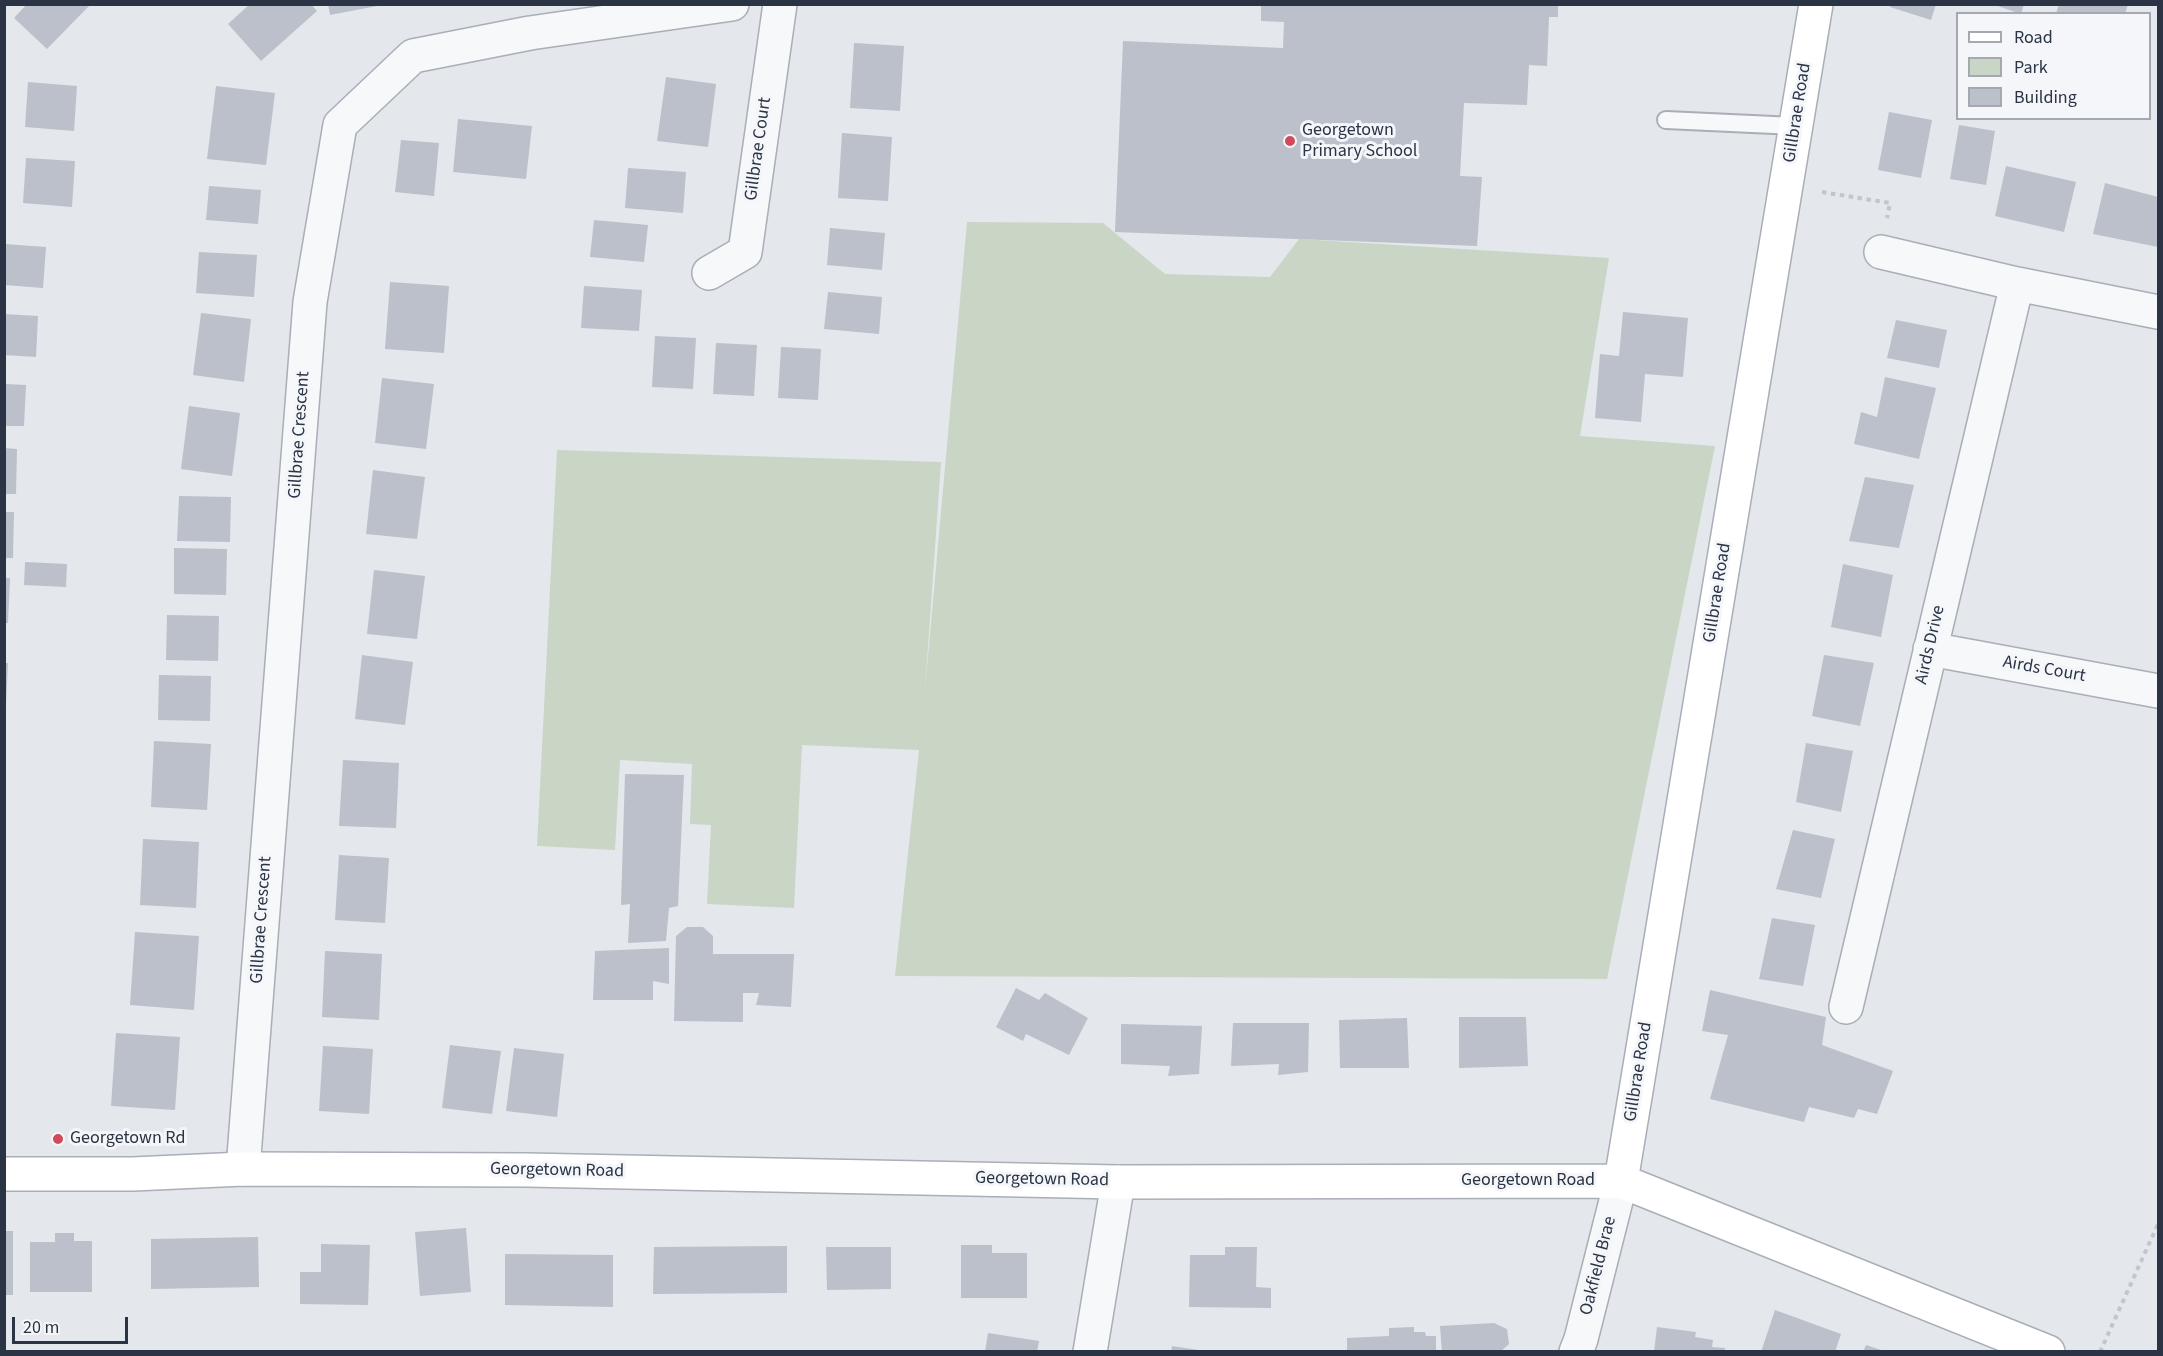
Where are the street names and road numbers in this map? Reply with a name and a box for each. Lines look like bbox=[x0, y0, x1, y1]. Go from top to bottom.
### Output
street label: Gillbrae Road bbox=[1779, 62, 1817, 164]
street label: Gillbrae Court bbox=[741, 96, 777, 202]
street label: Gillbrae Crescent bbox=[285, 371, 315, 499]
street label: Gillbrae Road bbox=[1699, 542, 1737, 644]
street label: Airds Drive bbox=[1911, 603, 1951, 687]
street label: Airds Court bbox=[2001, 652, 2087, 688]
street label: Gillbrae Crescent bbox=[247, 856, 277, 984]
street label: Gillbrae Road bbox=[1620, 1021, 1658, 1123]
street label: Georgetown Road bbox=[490, 1159, 624, 1183]
street label: Georgetown Road bbox=[975, 1168, 1109, 1192]
street label: Georgetown Road bbox=[1461, 1170, 1595, 1192]
street label: Oakfield Brae bbox=[1576, 1214, 1622, 1318]

